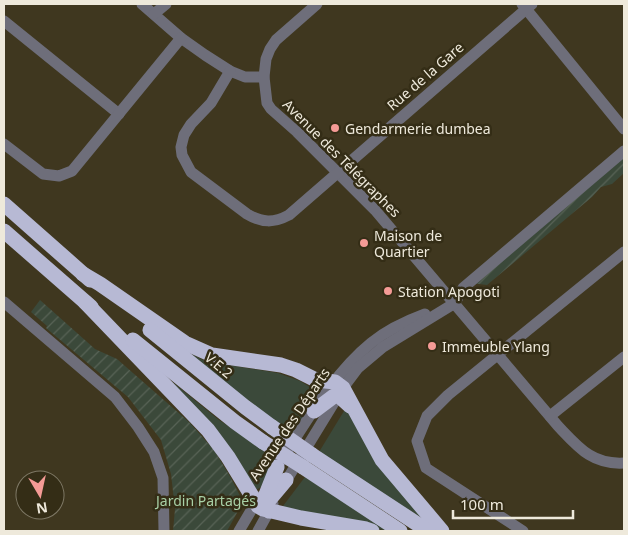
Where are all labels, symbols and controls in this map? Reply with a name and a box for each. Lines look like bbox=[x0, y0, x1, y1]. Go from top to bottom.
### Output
street label: Rue de la Gare bbox=[383, 37, 467, 115]
street label: Avenue des Télégraphes bbox=[279, 95, 405, 221]
place label: Gendarmerie dumbea bbox=[345, 119, 491, 138]
marker: Gendarmerie dumbea bbox=[329, 122, 341, 134]
place label: Maison de Quartier bbox=[374, 226, 442, 261]
marker: Maison de Quartier bbox=[358, 237, 370, 249]
place label: Station Apogoti bbox=[398, 282, 500, 301]
marker: Station Apogoti bbox=[382, 285, 394, 297]
place label: Immeuble Ylang bbox=[442, 337, 550, 356]
marker: Immeuble Ylang bbox=[426, 340, 438, 352]
street label: V.E.2 bbox=[201, 348, 237, 382]
street label: Avenue des Départs bbox=[244, 364, 334, 484]
north arrow bbox=[15, 470, 65, 520]
scale bar bbox=[453, 488, 573, 520]
park label: Jardin Partagés bbox=[154, 491, 256, 510]
text: 100 m bbox=[460, 494, 504, 514]
text: N bbox=[35, 498, 49, 519]

